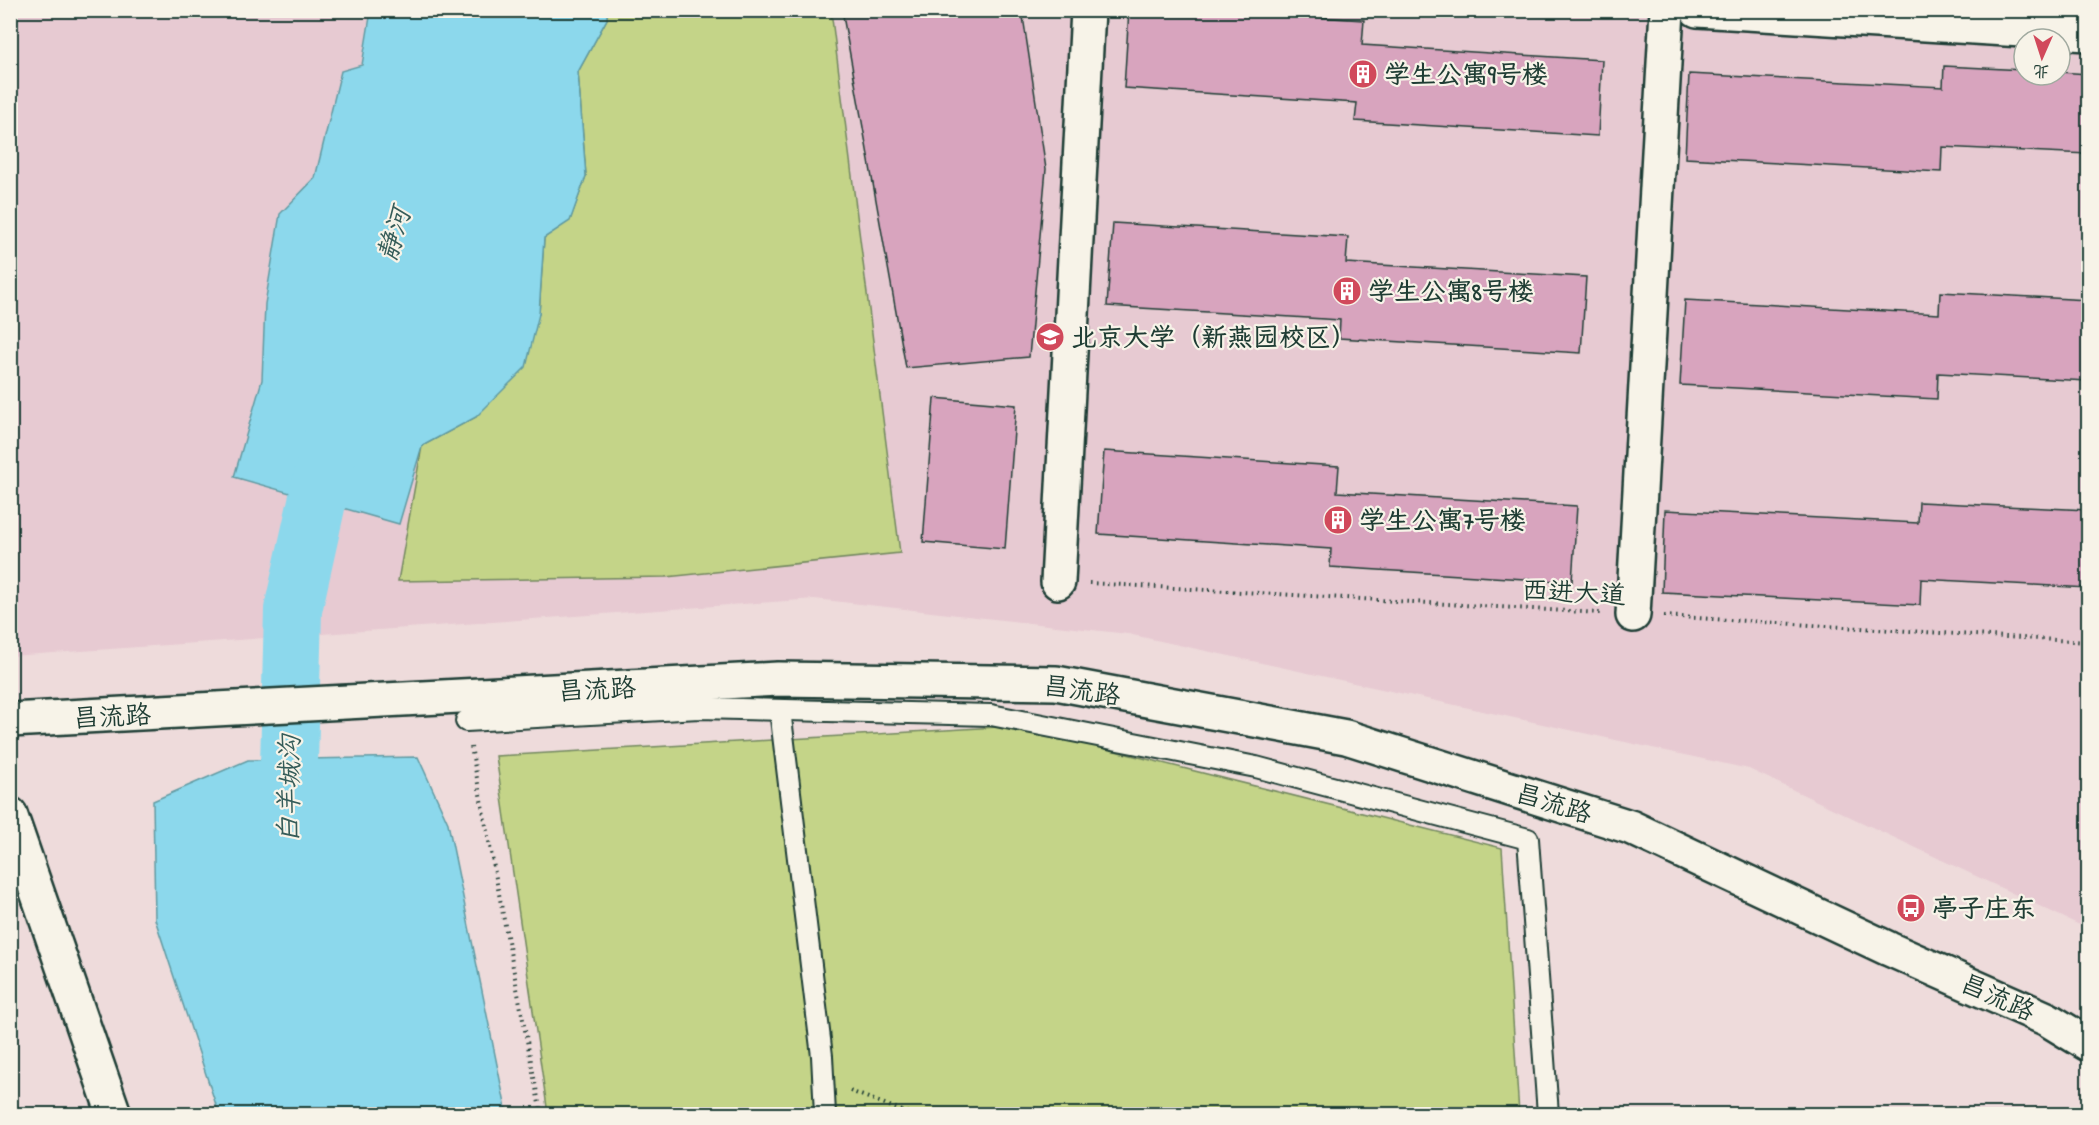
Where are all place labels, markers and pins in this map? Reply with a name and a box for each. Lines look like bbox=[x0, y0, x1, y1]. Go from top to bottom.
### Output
building icon: 学生公寓9号楼 bbox=[1347, 58, 1379, 90]
place label: 学生公寓9号楼 bbox=[1384, 58, 1548, 96]
building icon: 学生公寓8号楼 bbox=[1331, 275, 1363, 307]
place label: 学生公寓8号楼 bbox=[1368, 275, 1534, 313]
school or university icon: 北京大学（新燕园校区） bbox=[1034, 321, 1066, 353]
place label: 北京大学（新燕园校区） bbox=[1071, 321, 1357, 359]
building icon: 学生公寓7号楼 bbox=[1322, 504, 1354, 536]
place label: 学生公寓7号楼 bbox=[1359, 504, 1526, 542]
bus stop icon: 亭子庄东 bbox=[1895, 892, 1927, 924]
place label: 亭子庄东 bbox=[1932, 892, 2036, 930]

